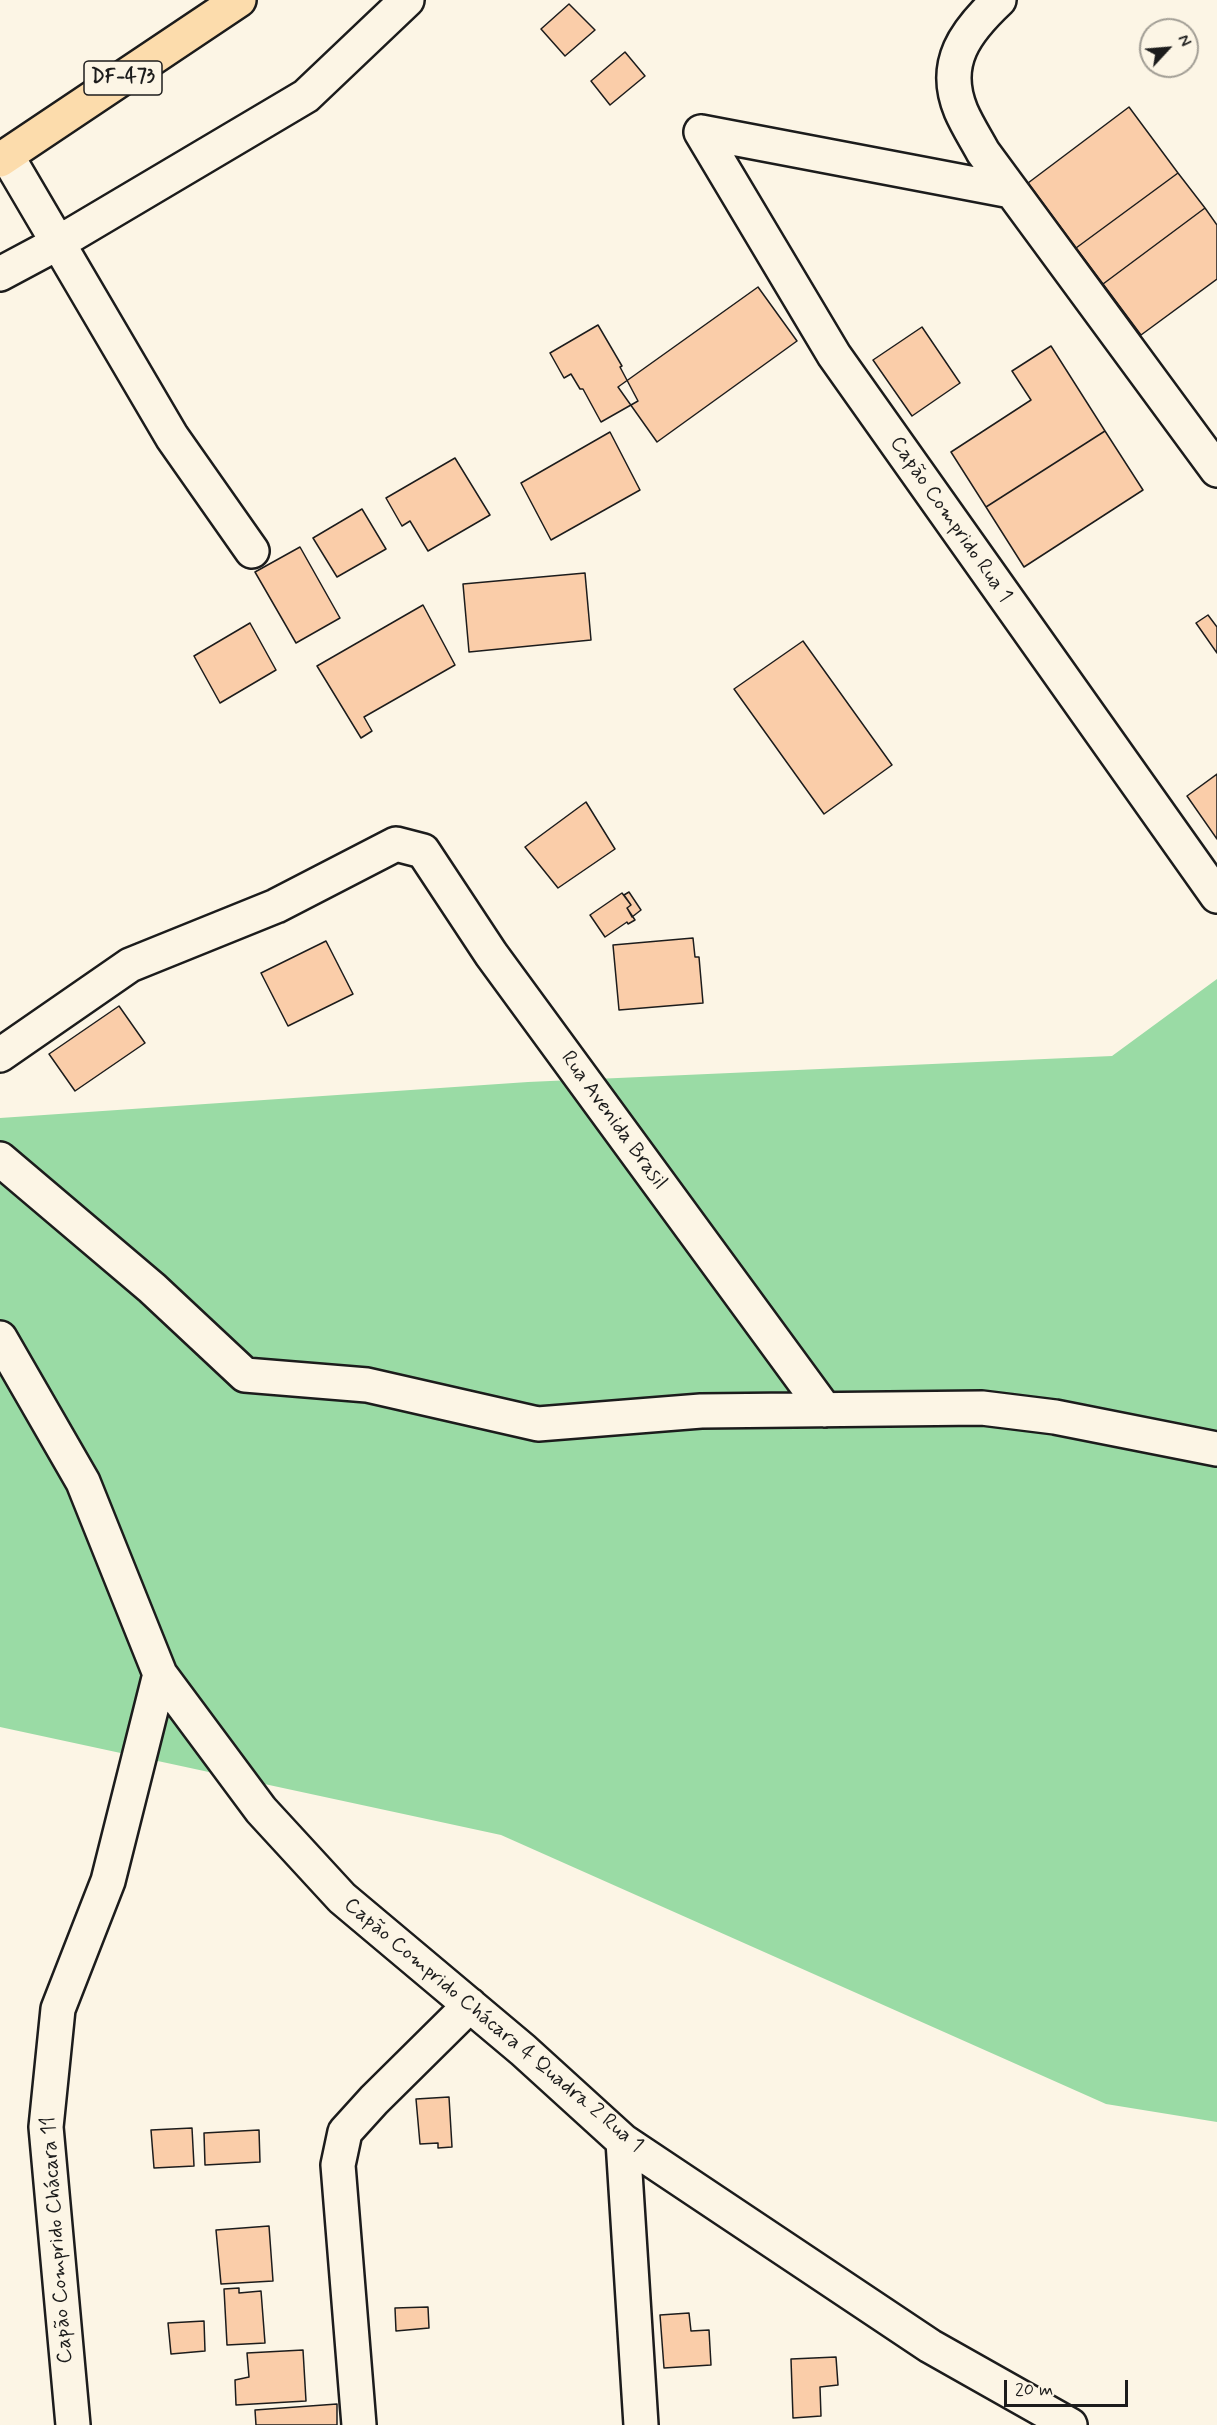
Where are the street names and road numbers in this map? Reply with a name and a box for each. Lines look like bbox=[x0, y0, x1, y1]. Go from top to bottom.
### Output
road number: DF-473 bbox=[84, 61, 162, 95]
street label: Capão Comprido Rua 1 bbox=[883, 432, 1017, 608]
street label: Rua Avenida Brasil bbox=[554, 1047, 672, 1195]
street label: Capão Comprido Chácara 4 Quadra 2 Rua 1 bbox=[338, 1893, 648, 2159]
street label: Capão Comprido Chácara 11 bbox=[37, 2116, 79, 2364]

